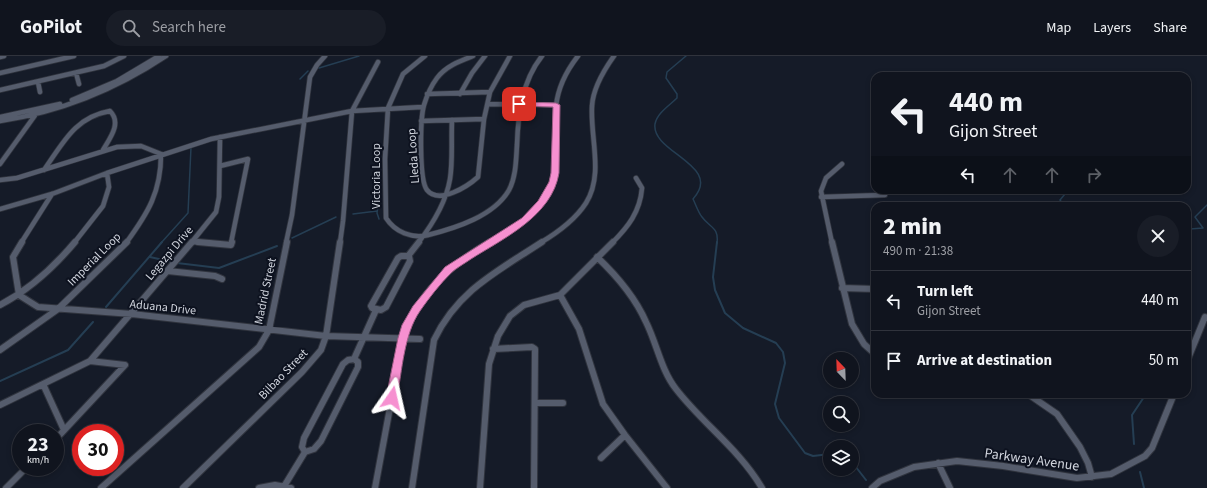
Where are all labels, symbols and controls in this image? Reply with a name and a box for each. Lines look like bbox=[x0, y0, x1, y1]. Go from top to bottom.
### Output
search box bbox=[106, 10, 386, 46]
text: GoPilot bbox=[20, 14, 82, 41]
icon: search bbox=[120, 17, 142, 39]
text: Search here bbox=[152, 17, 226, 38]
text: Map bbox=[1046, 18, 1071, 38]
text: Layers bbox=[1093, 18, 1131, 38]
text: Share bbox=[1153, 18, 1187, 38]
text: 440 m bbox=[949, 82, 1023, 122]
pin bbox=[502, 87, 536, 121]
icon: left bbox=[883, 88, 935, 140]
icon: arrive bbox=[508, 93, 530, 115]
text: Gijon Street bbox=[949, 119, 1037, 144]
street label: Lleda Loop bbox=[403, 127, 424, 184]
street label: Victoria Loop bbox=[368, 143, 385, 209]
icon: left bbox=[957, 164, 979, 186]
icon: ahead bbox=[999, 164, 1021, 186]
icon: ahead bbox=[1041, 164, 1063, 186]
icon: right bbox=[1083, 164, 1105, 186]
text: 2 min bbox=[883, 209, 942, 244]
button: close bbox=[1137, 215, 1179, 257]
street label: Legazpi Drive bbox=[141, 222, 197, 284]
street label: Imperial Loop bbox=[64, 228, 125, 290]
text: 490 m · 21:38 bbox=[883, 242, 953, 260]
street label: Madrid Street bbox=[250, 256, 281, 326]
text: Turn left bbox=[917, 281, 973, 302]
icon: left bbox=[883, 290, 905, 312]
text: 440 m bbox=[1141, 290, 1179, 311]
street label: Aduana Drive bbox=[129, 296, 197, 319]
text: Gijon Street bbox=[917, 302, 981, 320]
street label: Bilbao Street bbox=[255, 345, 312, 403]
icon: arrive bbox=[883, 350, 905, 372]
text: Arrive at destination bbox=[917, 350, 1052, 371]
text: 50 m bbox=[1149, 350, 1179, 371]
north arrow bbox=[823, 352, 859, 388]
map controls bbox=[823, 352, 859, 476]
position arrow bbox=[371, 377, 413, 419]
button: search bbox=[823, 396, 859, 432]
speed limit sign: 30 bbox=[72, 424, 124, 476]
text: 23 bbox=[27, 431, 49, 459]
button: layers bbox=[823, 440, 859, 476]
street label: Parkway Avenue bbox=[983, 443, 1081, 477]
text: km/h bbox=[27, 453, 49, 467]

